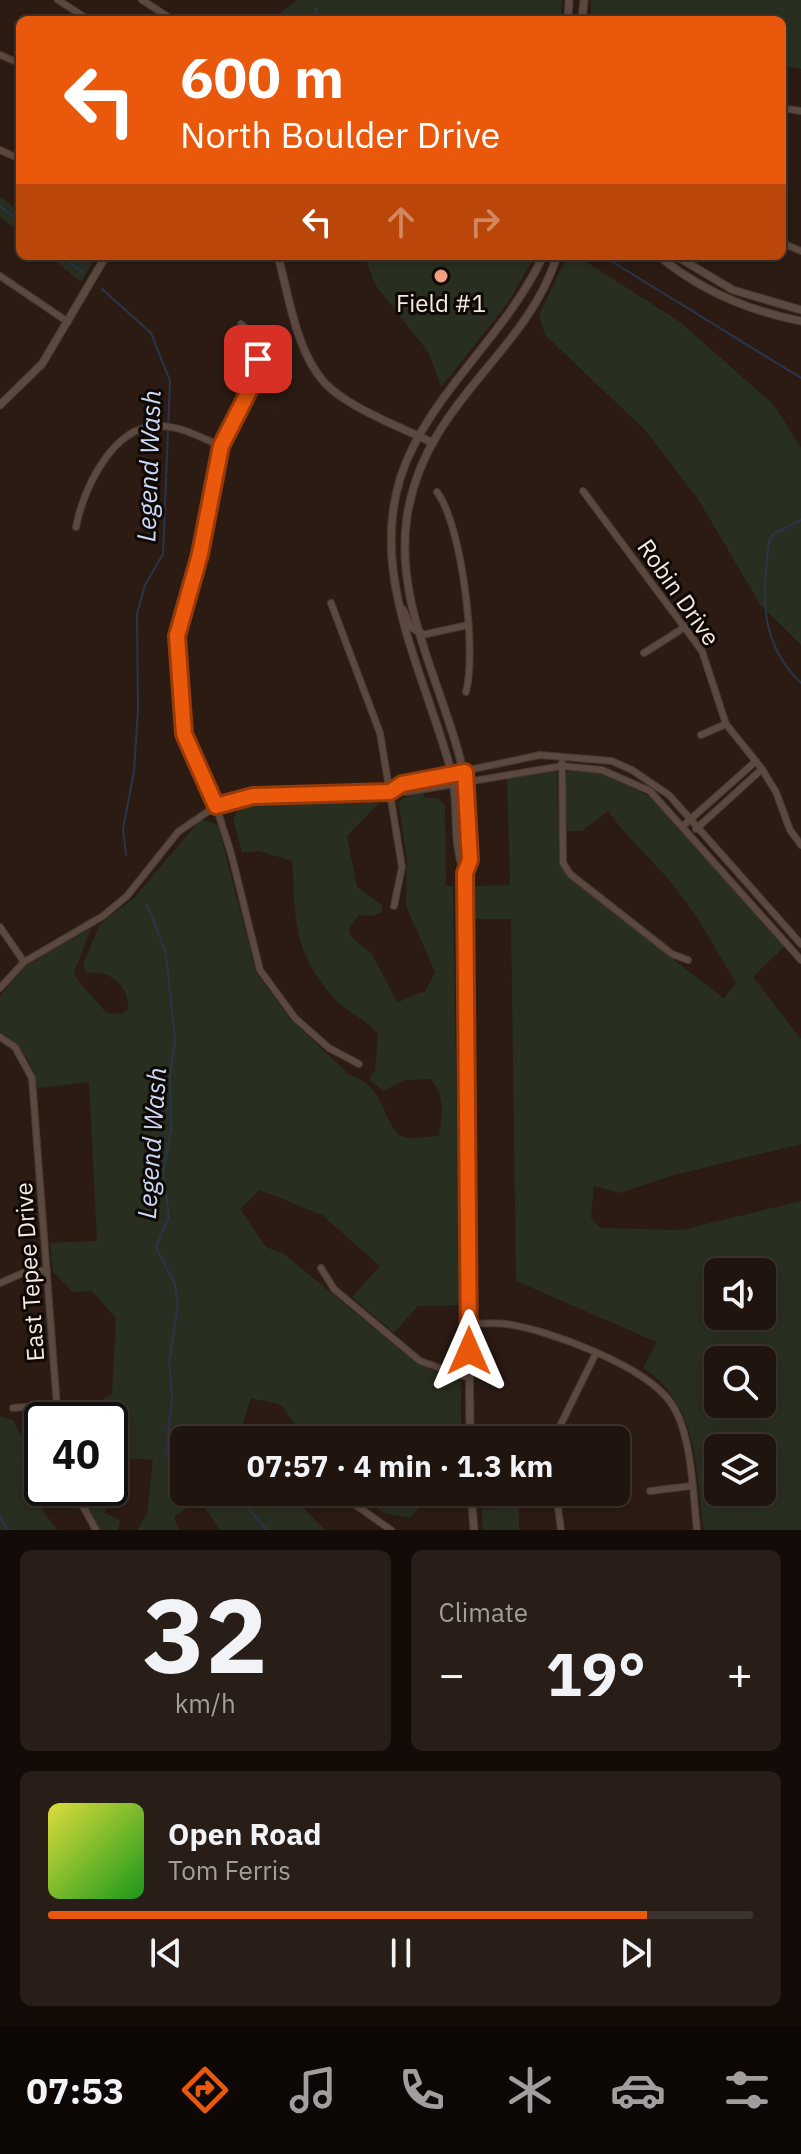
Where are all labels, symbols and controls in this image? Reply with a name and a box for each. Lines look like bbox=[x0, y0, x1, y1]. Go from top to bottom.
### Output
text: 600 m bbox=[180, 41, 344, 113]
icon: left bbox=[48, 48, 152, 152]
text: North Boulder Drive bbox=[180, 111, 500, 158]
icon: left bbox=[295, 200, 339, 244]
icon: ahead bbox=[379, 200, 423, 244]
icon: right bbox=[463, 200, 507, 244]
marker: Field #1 bbox=[432, 267, 450, 285]
place label: Field #1 bbox=[396, 287, 486, 319]
pin bbox=[224, 325, 292, 393]
icon: arrive bbox=[236, 337, 280, 381]
water label: Legend Wash bbox=[128, 389, 168, 543]
street label: Robin Drive bbox=[631, 532, 727, 652]
water label: Legend Wash bbox=[129, 1066, 173, 1220]
street label: East Tepee Drive bbox=[7, 1181, 51, 1363]
map controls bbox=[704, 1258, 776, 1506]
button: sound bbox=[704, 1258, 776, 1330]
position arrow bbox=[427, 1309, 511, 1393]
button: search bbox=[704, 1346, 776, 1418]
speed limit sign: 40 bbox=[24, 1402, 128, 1506]
button: layers bbox=[704, 1434, 776, 1506]
text: 07:57 · 4 min · 1.3 km bbox=[247, 1446, 553, 1485]
text: 32 bbox=[143, 1566, 268, 1702]
text: Climate bbox=[439, 1595, 528, 1629]
text: 19° bbox=[546, 1634, 646, 1713]
text: − bbox=[439, 1645, 465, 1702]
text: + bbox=[727, 1645, 753, 1702]
text: km/h bbox=[175, 1686, 236, 1720]
text: Open Road bbox=[168, 1814, 321, 1853]
text: Tom Ferris bbox=[168, 1853, 291, 1887]
icon: previous bbox=[144, 1931, 188, 1975]
icon: pause bbox=[379, 1931, 423, 1975]
icon: next bbox=[614, 1931, 658, 1975]
icon: directions bbox=[177, 2062, 233, 2118]
icon: music bbox=[285, 2062, 341, 2118]
icon: phone bbox=[394, 2062, 450, 2118]
icon: climate bbox=[502, 2062, 558, 2118]
icon: car bbox=[610, 2062, 666, 2118]
icon: filters bbox=[719, 2062, 775, 2118]
text: 07:53 bbox=[26, 2067, 124, 2114]

